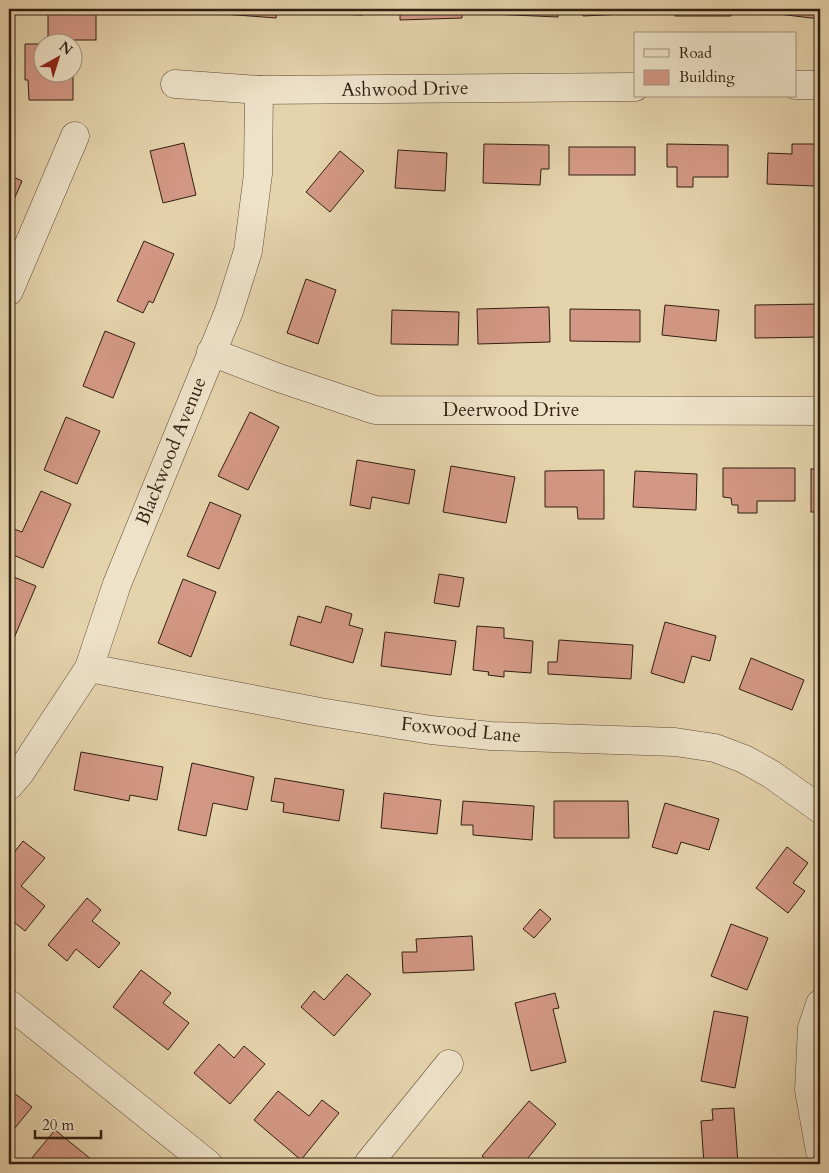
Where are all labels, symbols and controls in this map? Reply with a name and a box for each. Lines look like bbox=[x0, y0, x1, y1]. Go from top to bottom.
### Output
north arrow bbox=[32, 32, 82, 82]
legend bbox=[634, 32, 796, 98]
text: N bbox=[55, 37, 77, 59]
text: Road bbox=[679, 43, 712, 63]
text: Building bbox=[679, 67, 735, 87]
street label: Ashwood Drive bbox=[341, 75, 469, 103]
street label: Blackwood Avenue bbox=[129, 373, 213, 529]
street label: Deerwood Drive bbox=[443, 397, 579, 423]
street label: Foxwood Lane bbox=[400, 711, 522, 749]
scale bar bbox=[35, 1108, 101, 1140]
text: 20 m bbox=[42, 1115, 74, 1135]

